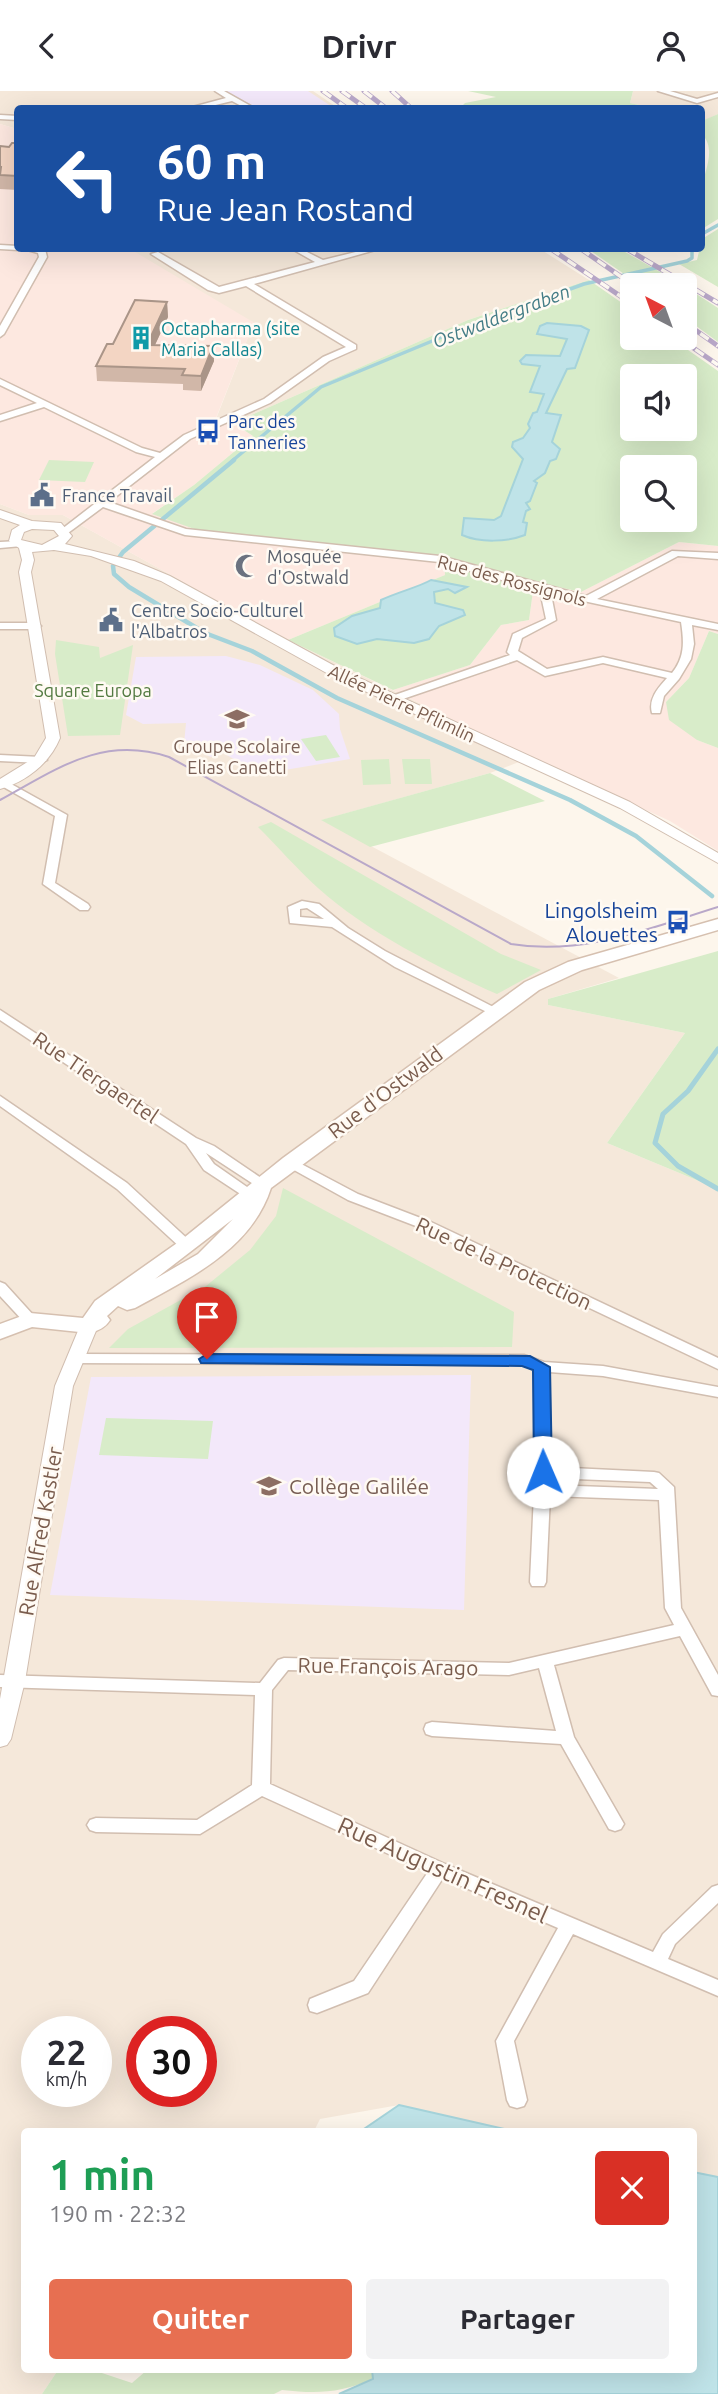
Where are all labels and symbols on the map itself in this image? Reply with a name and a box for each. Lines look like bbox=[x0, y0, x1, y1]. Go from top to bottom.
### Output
north arrow bbox=[620, 273, 696, 350]
water label: Ostwaldergraben bbox=[429, 280, 573, 352]
place label: Octapharma (site Maria Callas) bbox=[161, 318, 300, 360]
building icon: Octapharma (site Maria Callas) bbox=[127, 324, 155, 352]
place label: Parc des Tanneries bbox=[228, 411, 306, 452]
bus stop icon: Parc des Tanneries bbox=[194, 417, 222, 445]
public building icon: France Travail bbox=[28, 481, 56, 509]
place label: France Travail bbox=[62, 485, 173, 505]
place label: Mosquée d'Ostwald bbox=[267, 546, 349, 587]
street label: Rue des Rossignols bbox=[435, 550, 589, 610]
mosque icon: Mosquée d'Ostwald bbox=[233, 552, 261, 580]
place label: Centre Socio-Culturel l'Albatros bbox=[131, 600, 304, 641]
public building icon: Centre Socio-Culturel l'Albatros bbox=[97, 606, 125, 634]
street label: Allée Pierre Pflimlin bbox=[325, 660, 479, 746]
park label: Square Europa bbox=[34, 680, 152, 700]
school or university icon: Groupe Scolaire Elias Canetti bbox=[223, 705, 251, 733]
place label: Groupe Scolaire Elias Canetti bbox=[173, 736, 301, 777]
place label: Lingolsheim Alouettes bbox=[544, 898, 658, 946]
bus stop icon: Lingolsheim Alouettes bbox=[664, 908, 692, 936]
street label: Rue Tiergaertel bbox=[29, 1026, 163, 1128]
street label: Rue d'Ostwald bbox=[323, 1041, 447, 1143]
street label: Rue de la Protection bbox=[412, 1212, 596, 1314]
pin bbox=[177, 1287, 237, 1359]
position arrow bbox=[506, 1435, 580, 1509]
street label: Rue Alfred Kastler bbox=[13, 1445, 67, 1617]
school or university icon: Collège Galilée bbox=[255, 1472, 283, 1500]
place label: Collège Galilée bbox=[289, 1474, 429, 1498]
street label: Rue François Arago bbox=[297, 1652, 479, 1680]
street label: Rue Augustin Fresnel bbox=[334, 1811, 552, 1929]
speed limit sign: 30 bbox=[126, 2016, 217, 2107]

